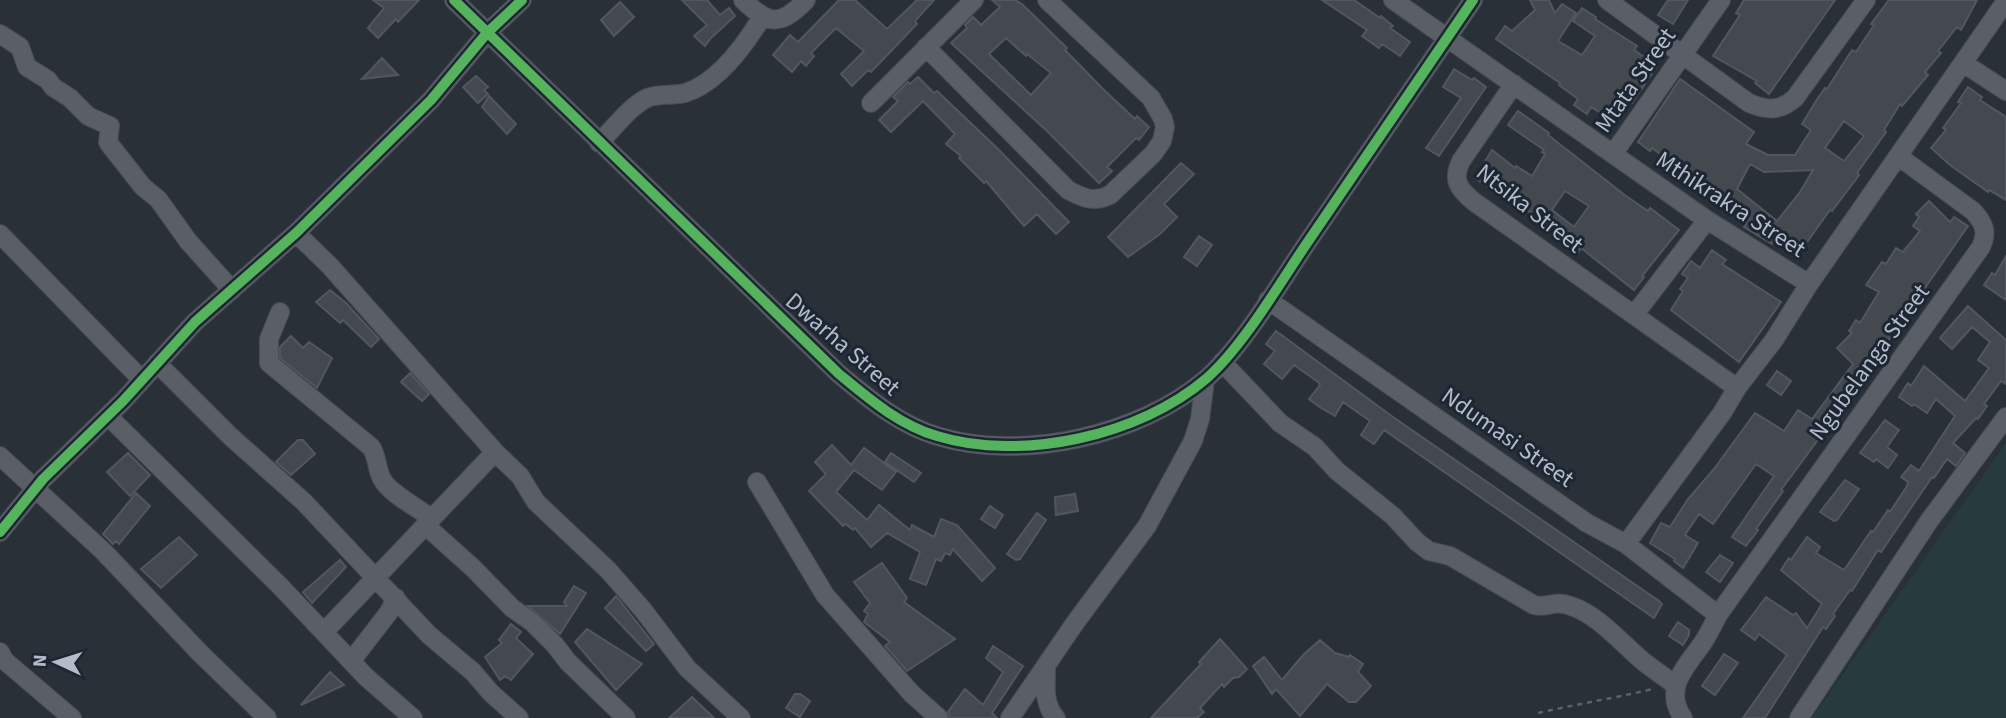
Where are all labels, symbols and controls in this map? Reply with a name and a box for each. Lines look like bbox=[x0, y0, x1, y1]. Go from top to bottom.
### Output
street label: Mtata Street bbox=[1586, 21, 1685, 140]
street label: Mthikrakra Street bbox=[1649, 143, 1813, 266]
street label: Ntsika Street bbox=[1468, 155, 1591, 262]
street label: Ngubelanga Street bbox=[1801, 277, 1938, 448]
street label: Dwarha Street bbox=[778, 284, 908, 404]
street label: Ndumasi Street bbox=[1434, 379, 1581, 496]
north arrow bbox=[21, 627, 91, 697]
text: N bbox=[27, 654, 54, 668]

